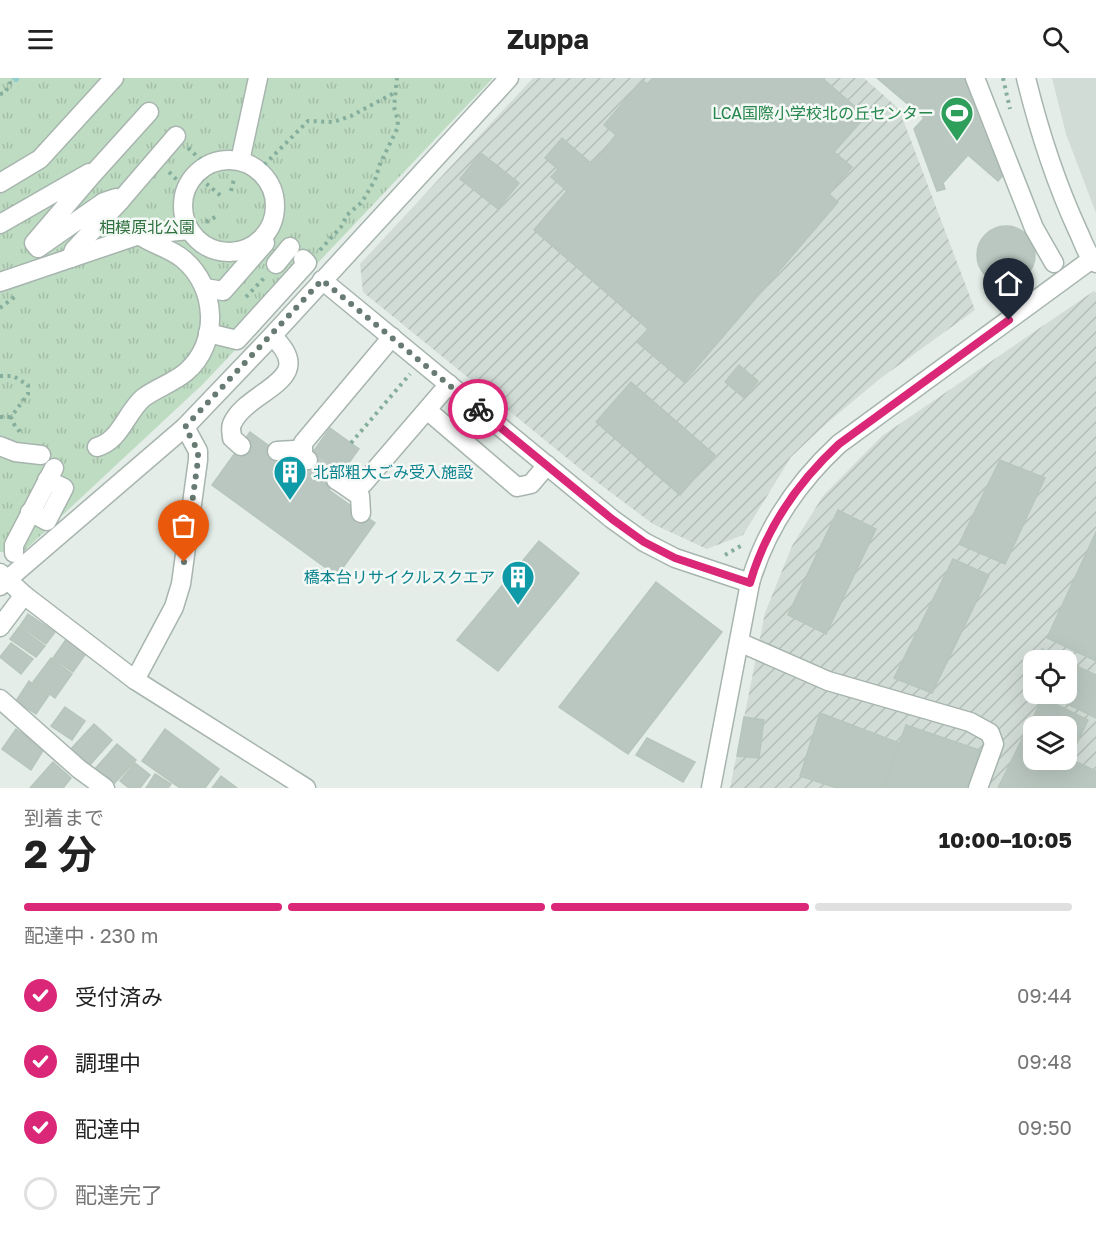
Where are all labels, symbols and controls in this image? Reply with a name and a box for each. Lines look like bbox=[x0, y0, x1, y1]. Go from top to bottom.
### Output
icon: menu bbox=[24, 23, 57, 56]
text: Zuppa bbox=[507, 23, 589, 55]
icon: search bbox=[1039, 23, 1072, 56]
sports icon: LCA国際小学校北の丘センター bbox=[939, 95, 975, 142]
place label: LCA国際小学校北の丘センター bbox=[712, 103, 934, 123]
park label: 相模原北公園 bbox=[99, 217, 195, 237]
pin bbox=[983, 258, 1034, 320]
icon: home bbox=[992, 267, 1025, 300]
courier bbox=[448, 379, 508, 439]
icon: bike bbox=[462, 393, 495, 426]
building icon: 北部粗大ごみ受入施設 bbox=[272, 454, 308, 501]
place label: 北部粗大ごみ受入施設 bbox=[313, 462, 473, 482]
pin bbox=[158, 500, 209, 562]
icon: bag bbox=[167, 509, 200, 542]
building icon: 橋本台リサイクルスクエア bbox=[500, 559, 536, 606]
place label: 橋本台リサイクルスクエア bbox=[304, 567, 495, 587]
map controls bbox=[1023, 650, 1077, 770]
button: locate bbox=[1023, 650, 1077, 704]
button: layers bbox=[1023, 716, 1077, 770]
text: 到着まで bbox=[24, 805, 104, 829]
text: 10:00–10:05 bbox=[939, 826, 1072, 853]
text: 2 分 bbox=[24, 830, 97, 877]
text: 配達中 · 230 m bbox=[24, 923, 158, 947]
icon: check bbox=[24, 979, 57, 1012]
text: 受付済み bbox=[75, 983, 163, 1010]
text: 09:44 bbox=[1017, 983, 1072, 1007]
icon: check bbox=[24, 1045, 57, 1078]
text: 調理中 bbox=[75, 1049, 141, 1076]
text: 09:48 bbox=[1017, 1049, 1072, 1073]
icon: check bbox=[24, 1111, 57, 1144]
text: 配達中 bbox=[75, 1115, 141, 1142]
text: 09:50 bbox=[1018, 1115, 1072, 1139]
text: 配達完了 bbox=[75, 1181, 163, 1208]

